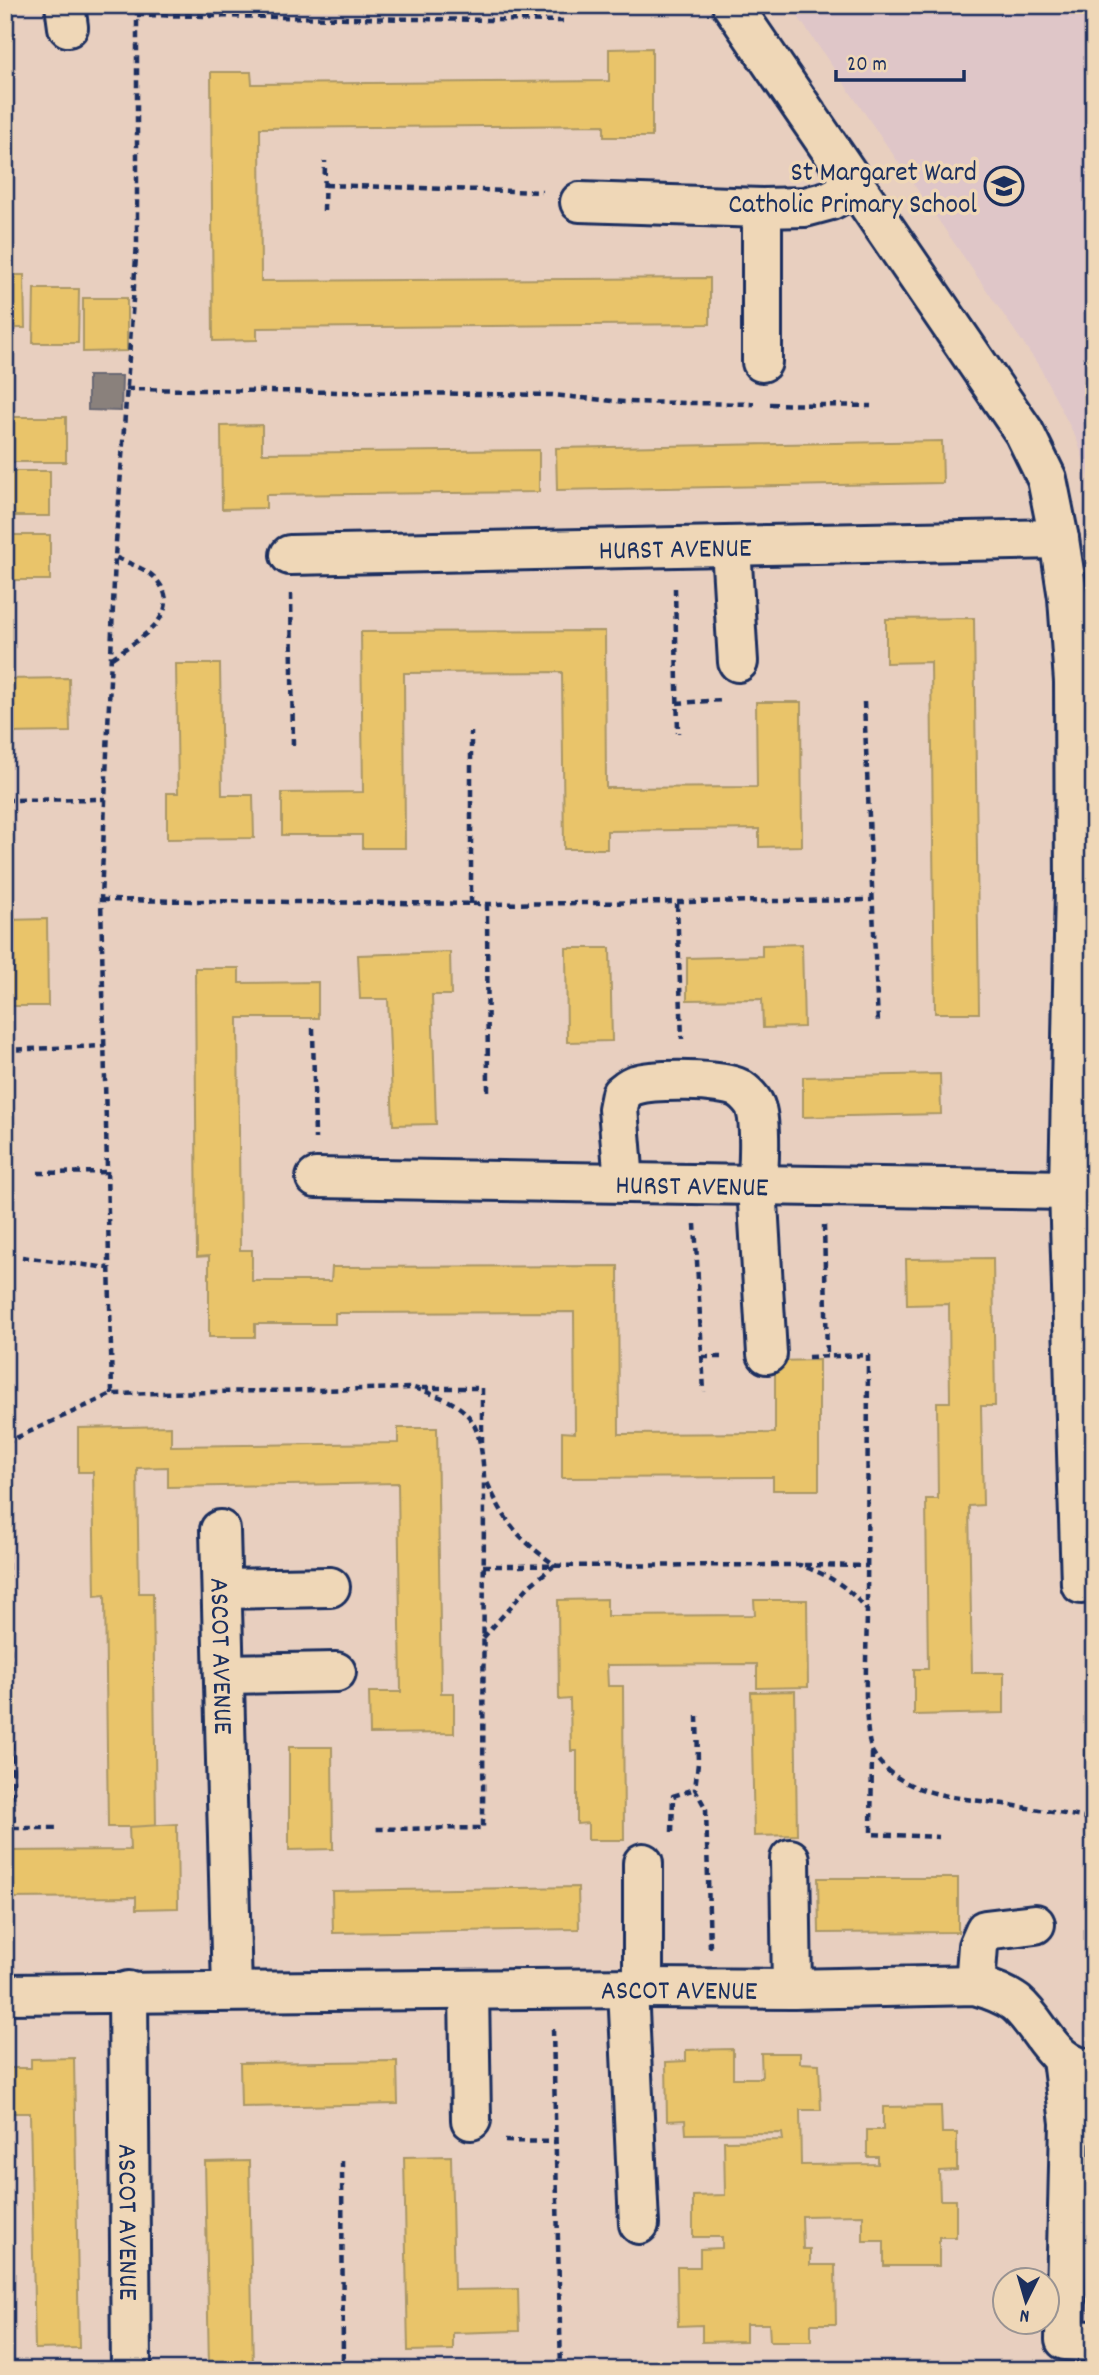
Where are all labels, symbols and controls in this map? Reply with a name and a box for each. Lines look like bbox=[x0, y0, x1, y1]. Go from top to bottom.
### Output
scale bar bbox=[836, 38, 964, 82]
text: 20 m bbox=[847, 51, 887, 81]
place label: St Margaret Ward Catholic Primary School bbox=[728, 155, 977, 227]
school or university icon: St Margaret Ward Catholic Primary School bbox=[983, 165, 1025, 207]
street label: HURST AVENUE bbox=[598, 530, 752, 574]
street label: HURST AVENUE bbox=[615, 1168, 769, 1210]
street label: ASCOT AVENUE bbox=[196, 1577, 240, 1735]
street label: ASCOT AVENUE bbox=[600, 1973, 758, 2014]
street label: ASCOT AVENUE bbox=[104, 2144, 145, 2301]
north arrow bbox=[990, 2266, 1060, 2336]
text: N bbox=[1019, 2301, 1031, 2328]

